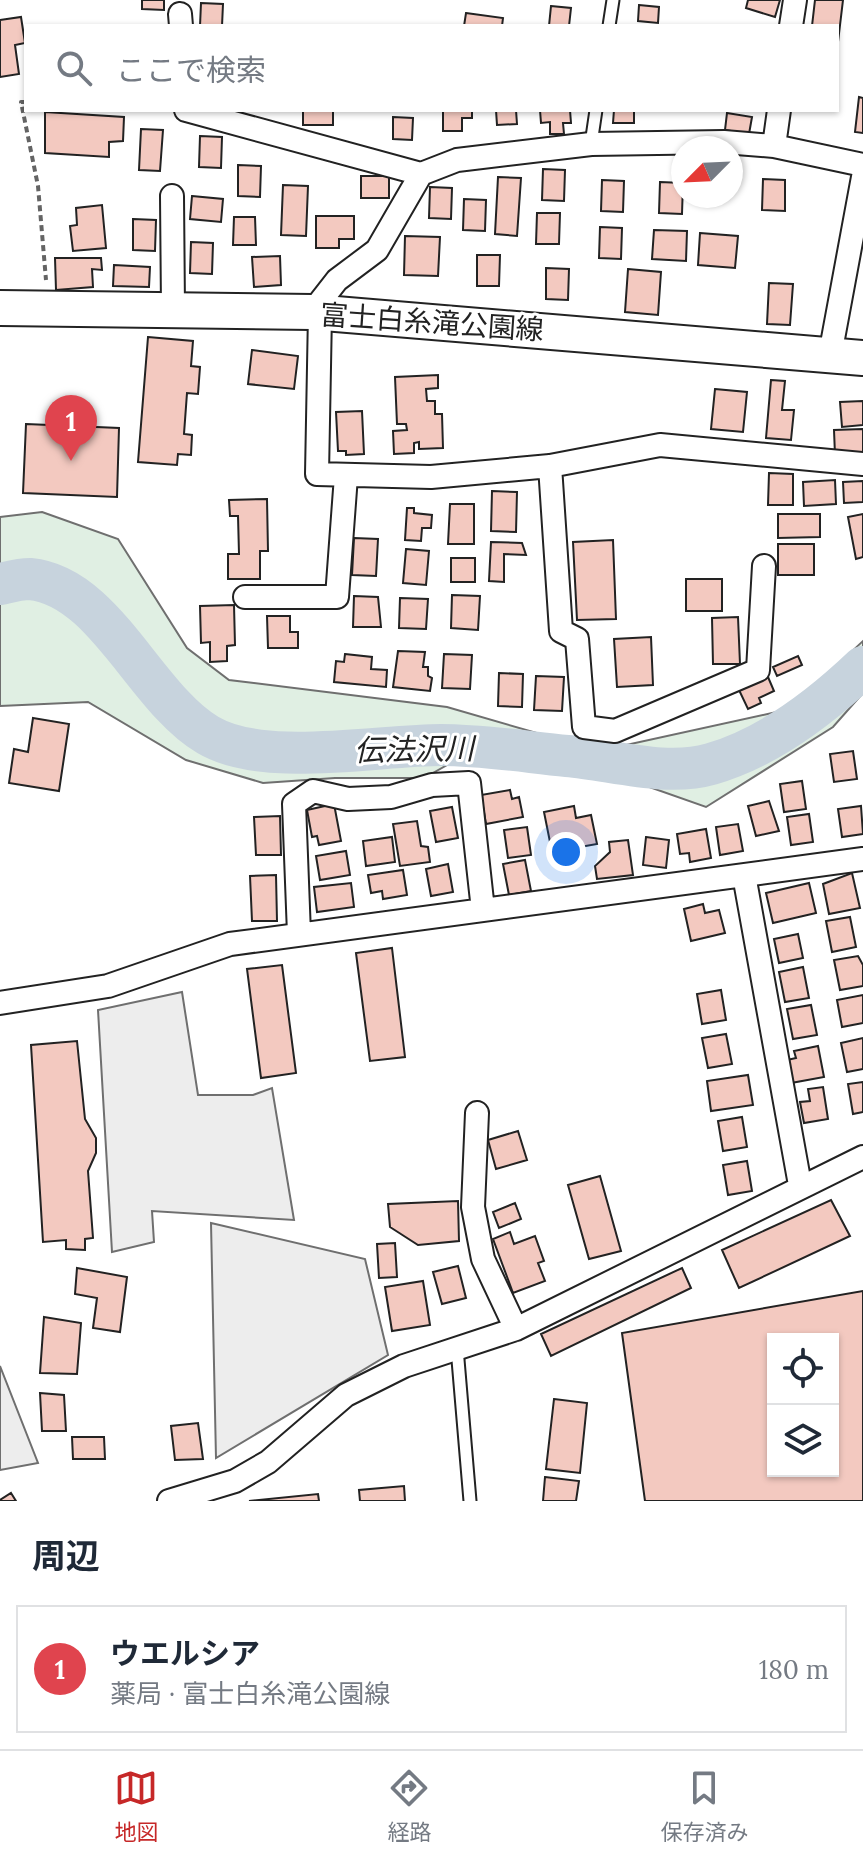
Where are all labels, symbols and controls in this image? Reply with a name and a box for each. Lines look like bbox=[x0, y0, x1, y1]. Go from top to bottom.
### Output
search box bbox=[24, 24, 839, 112]
icon: search bbox=[52, 46, 96, 90]
text: ここで検索 bbox=[116, 51, 266, 89]
north arrow bbox=[671, 136, 743, 208]
street label: 富士白糸滝公園線 bbox=[319, 296, 545, 348]
pin: 1 bbox=[45, 395, 97, 461]
water label: 伝法沢川 bbox=[354, 729, 477, 769]
your location bbox=[546, 832, 586, 872]
map controls bbox=[767, 1333, 839, 1477]
button: locate bbox=[767, 1333, 839, 1405]
button: layers bbox=[767, 1405, 839, 1477]
text: 周辺 bbox=[32, 1534, 100, 1577]
text: ウエルシア bbox=[110, 1634, 260, 1672]
text: 1 bbox=[55, 1653, 65, 1686]
text: 180 m bbox=[759, 1653, 829, 1686]
text: 薬局 · 富士白糸滝公園線 bbox=[110, 1677, 390, 1710]
tab: 地図 bbox=[114, 1766, 159, 1846]
tab: 経路 bbox=[387, 1766, 432, 1846]
tab: 保存済み bbox=[660, 1766, 749, 1846]

